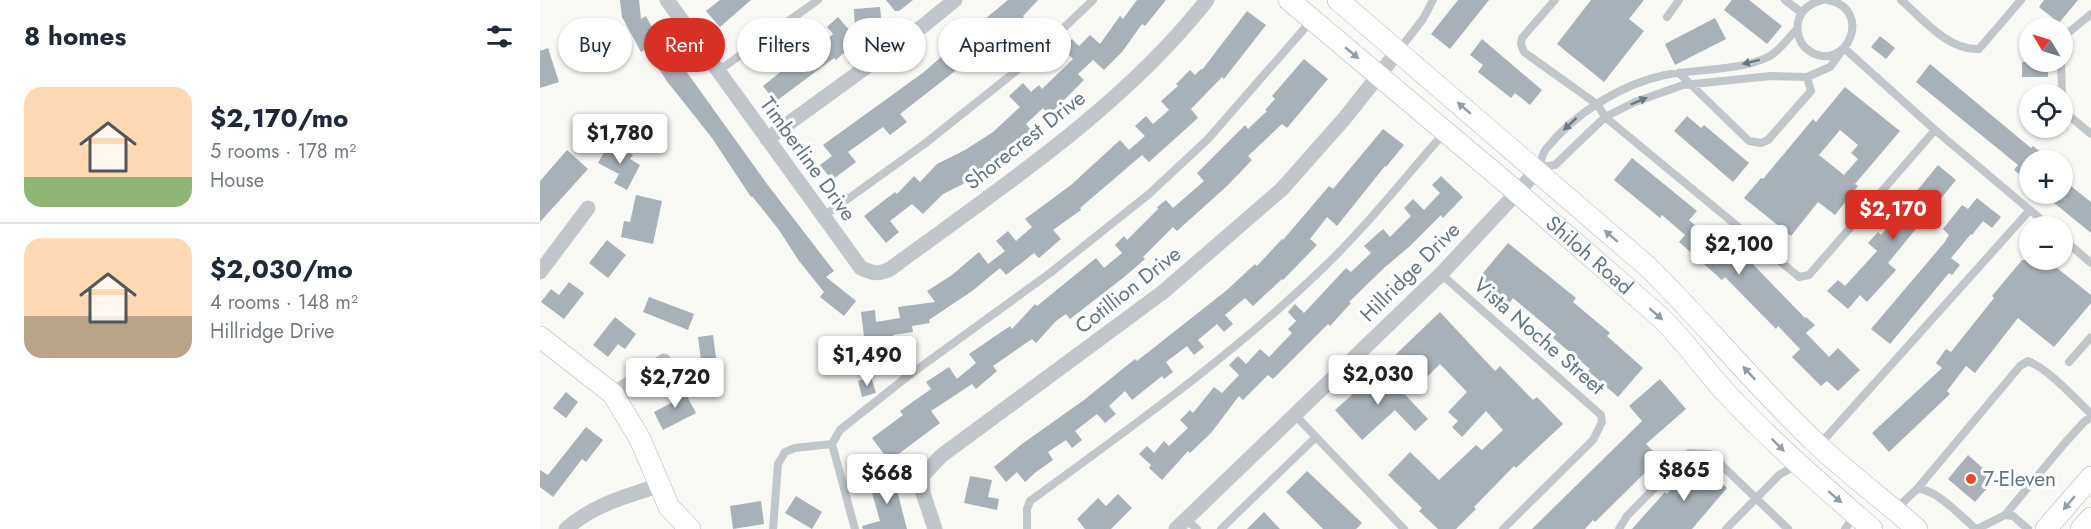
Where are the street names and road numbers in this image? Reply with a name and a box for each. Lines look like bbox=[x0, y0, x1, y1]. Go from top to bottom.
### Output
street label: Shorecrest Drive bbox=[958, 83, 1092, 197]
street label: Timberline Drive bbox=[753, 91, 863, 227]
street label: Shiloh Road bbox=[1539, 209, 1639, 302]
street label: Hillridge Drive bbox=[1353, 215, 1467, 329]
street label: Cotillion Drive bbox=[1069, 239, 1187, 341]
street label: Vista Noche Street bbox=[1467, 270, 1611, 402]

